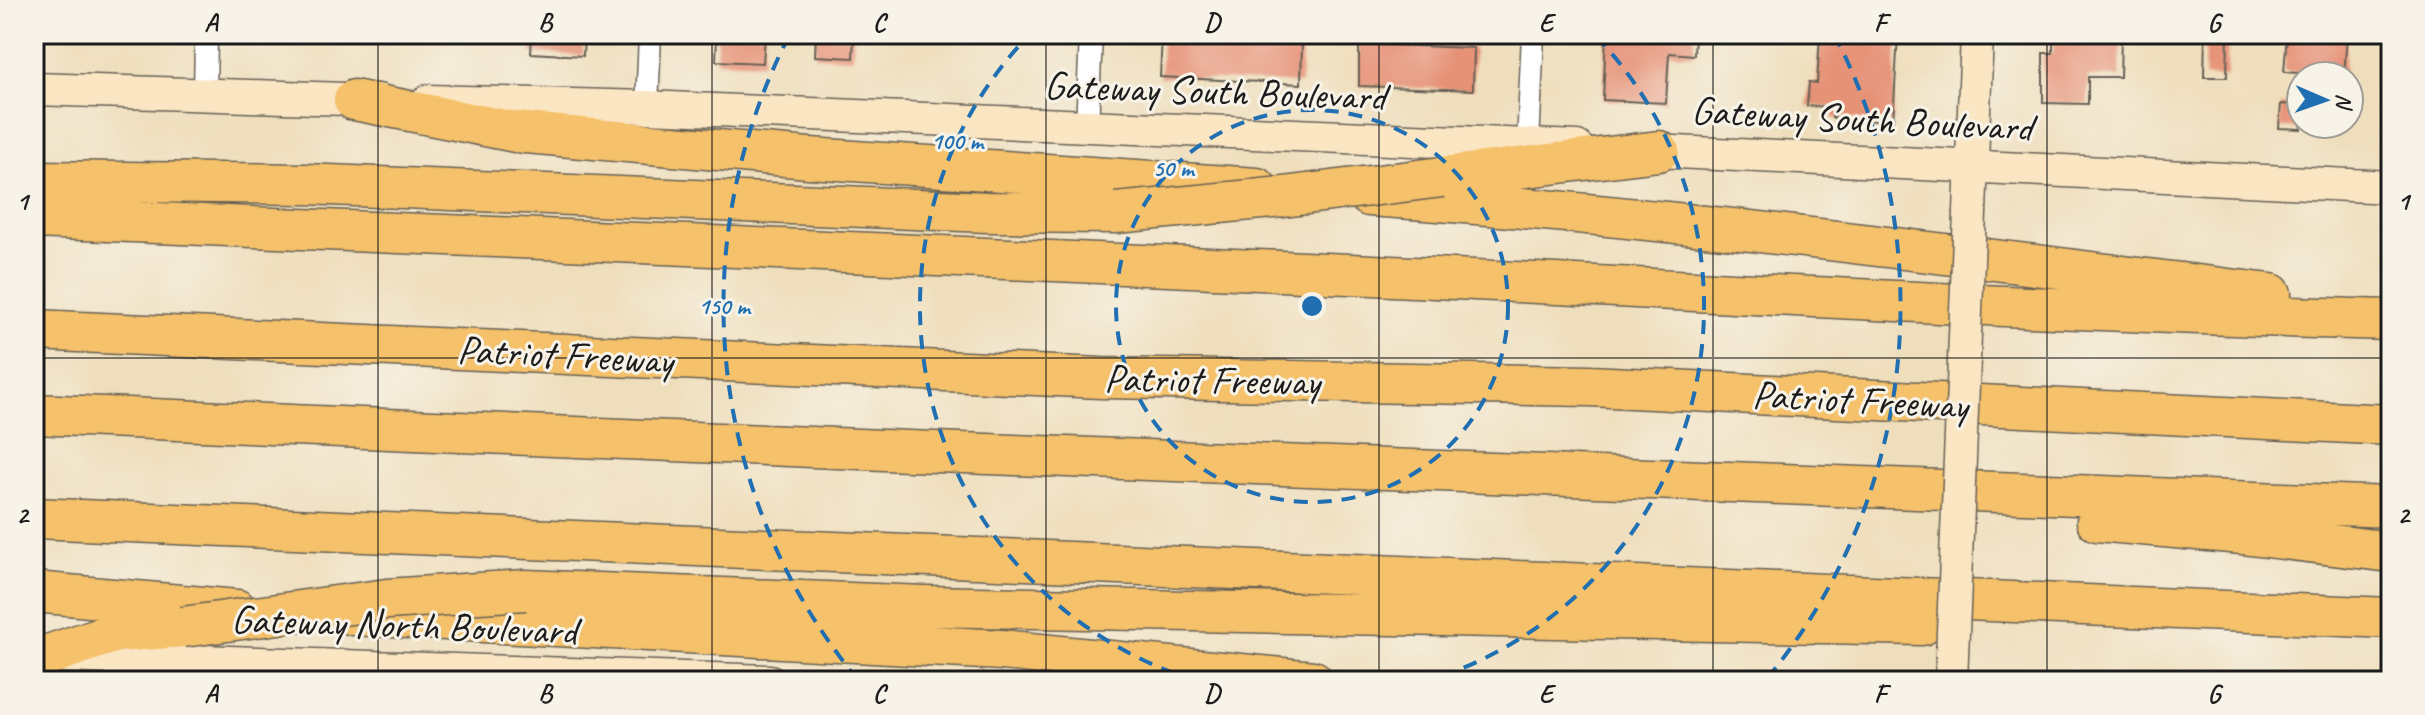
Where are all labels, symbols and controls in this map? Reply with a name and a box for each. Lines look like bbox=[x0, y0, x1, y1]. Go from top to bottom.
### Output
text: A bbox=[204, 6, 219, 39]
text: B bbox=[538, 6, 554, 39]
text: C bbox=[873, 6, 889, 39]
text: D bbox=[1204, 6, 1222, 39]
text: E bbox=[1539, 6, 1557, 39]
text: F bbox=[1874, 6, 1892, 39]
text: G bbox=[2208, 6, 2224, 39]
street label: Gateway South Boulevard bbox=[1043, 60, 1392, 122]
north arrow bbox=[2285, 60, 2365, 140]
street label: Gateway South Boulevard bbox=[1690, 85, 2039, 153]
text: N bbox=[2330, 93, 2358, 111]
text: 100 m bbox=[931, 126, 985, 156]
text: 50 m bbox=[1153, 153, 1196, 183]
text: 1 bbox=[16, 185, 31, 218]
text: 1 bbox=[2397, 185, 2412, 218]
text: 150 m bbox=[698, 291, 752, 321]
centre of rings bbox=[1298, 292, 1326, 320]
street label: Patriot Freeway bbox=[456, 324, 677, 386]
street label: Patriot Freeway bbox=[1104, 353, 1323, 407]
street label: Patriot Freeway bbox=[1751, 369, 1972, 431]
text: 2 bbox=[16, 498, 30, 531]
text: 2 bbox=[2397, 498, 2411, 531]
street label: Gateway North Boulevard bbox=[230, 594, 584, 656]
text: A bbox=[204, 677, 219, 710]
text: B bbox=[538, 677, 554, 710]
text: C bbox=[873, 677, 889, 710]
text: D bbox=[1204, 677, 1222, 710]
text: E bbox=[1539, 677, 1557, 710]
text: F bbox=[1874, 677, 1892, 710]
text: G bbox=[2208, 677, 2224, 710]

